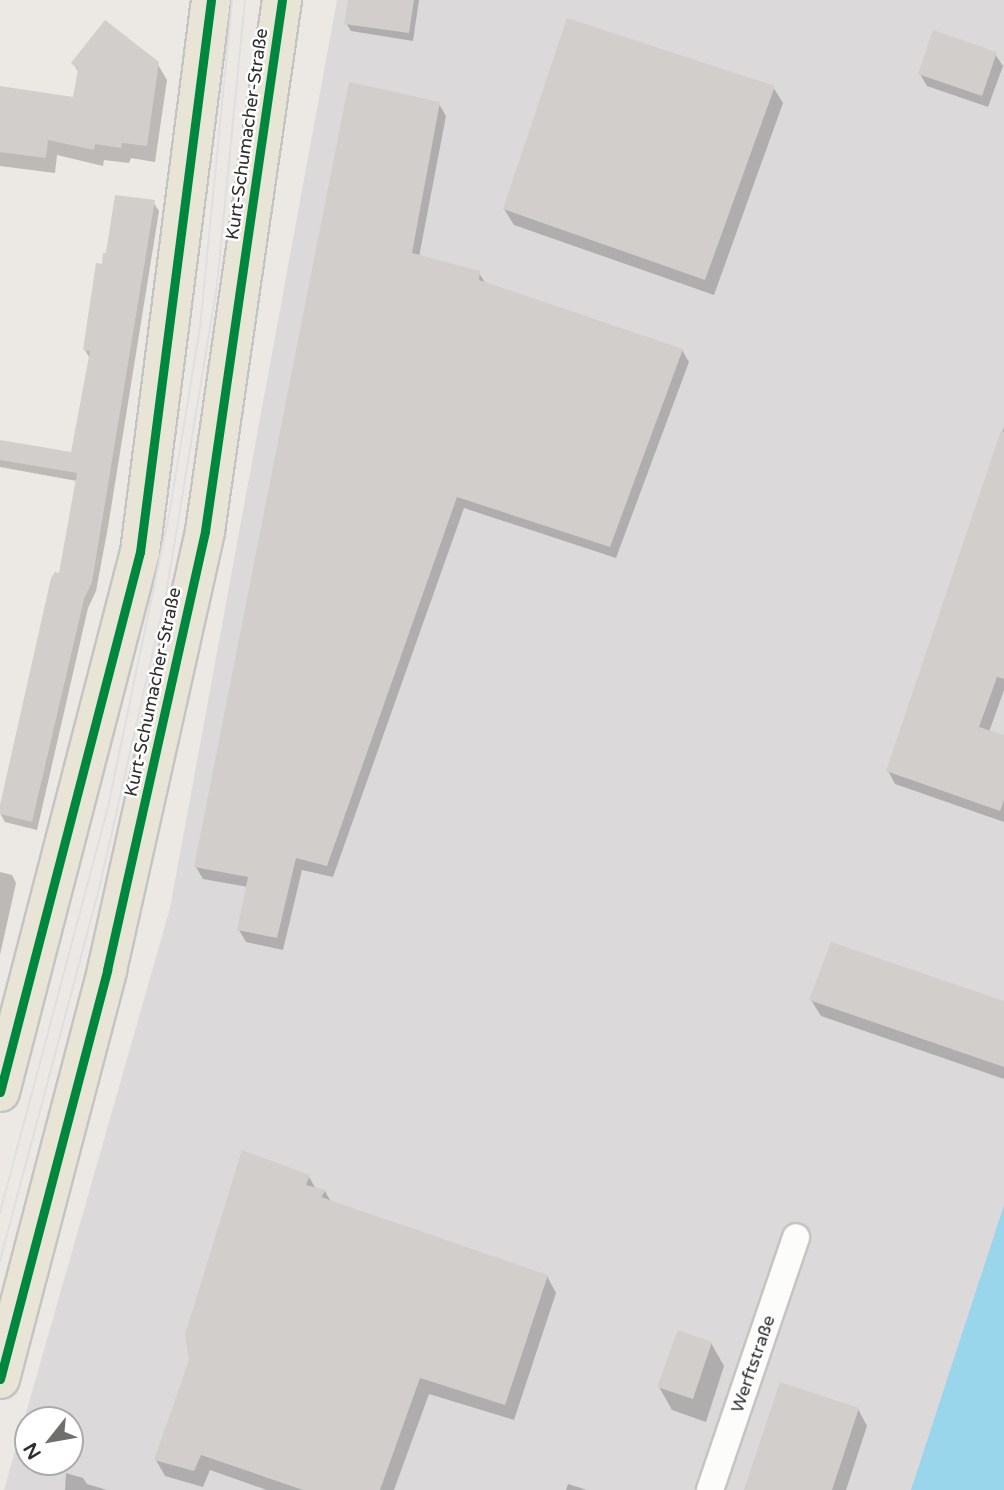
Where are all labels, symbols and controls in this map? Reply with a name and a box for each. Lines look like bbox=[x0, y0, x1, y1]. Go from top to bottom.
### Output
street label: Kurt-Schumacher-Straße bbox=[221, 27, 273, 241]
street label: Kurt-Schumacher-Straße bbox=[120, 585, 186, 799]
street label: Werftstraße bbox=[726, 1312, 780, 1416]
north arrow bbox=[14, 1406, 84, 1476]
text: N bbox=[19, 1439, 46, 1463]

